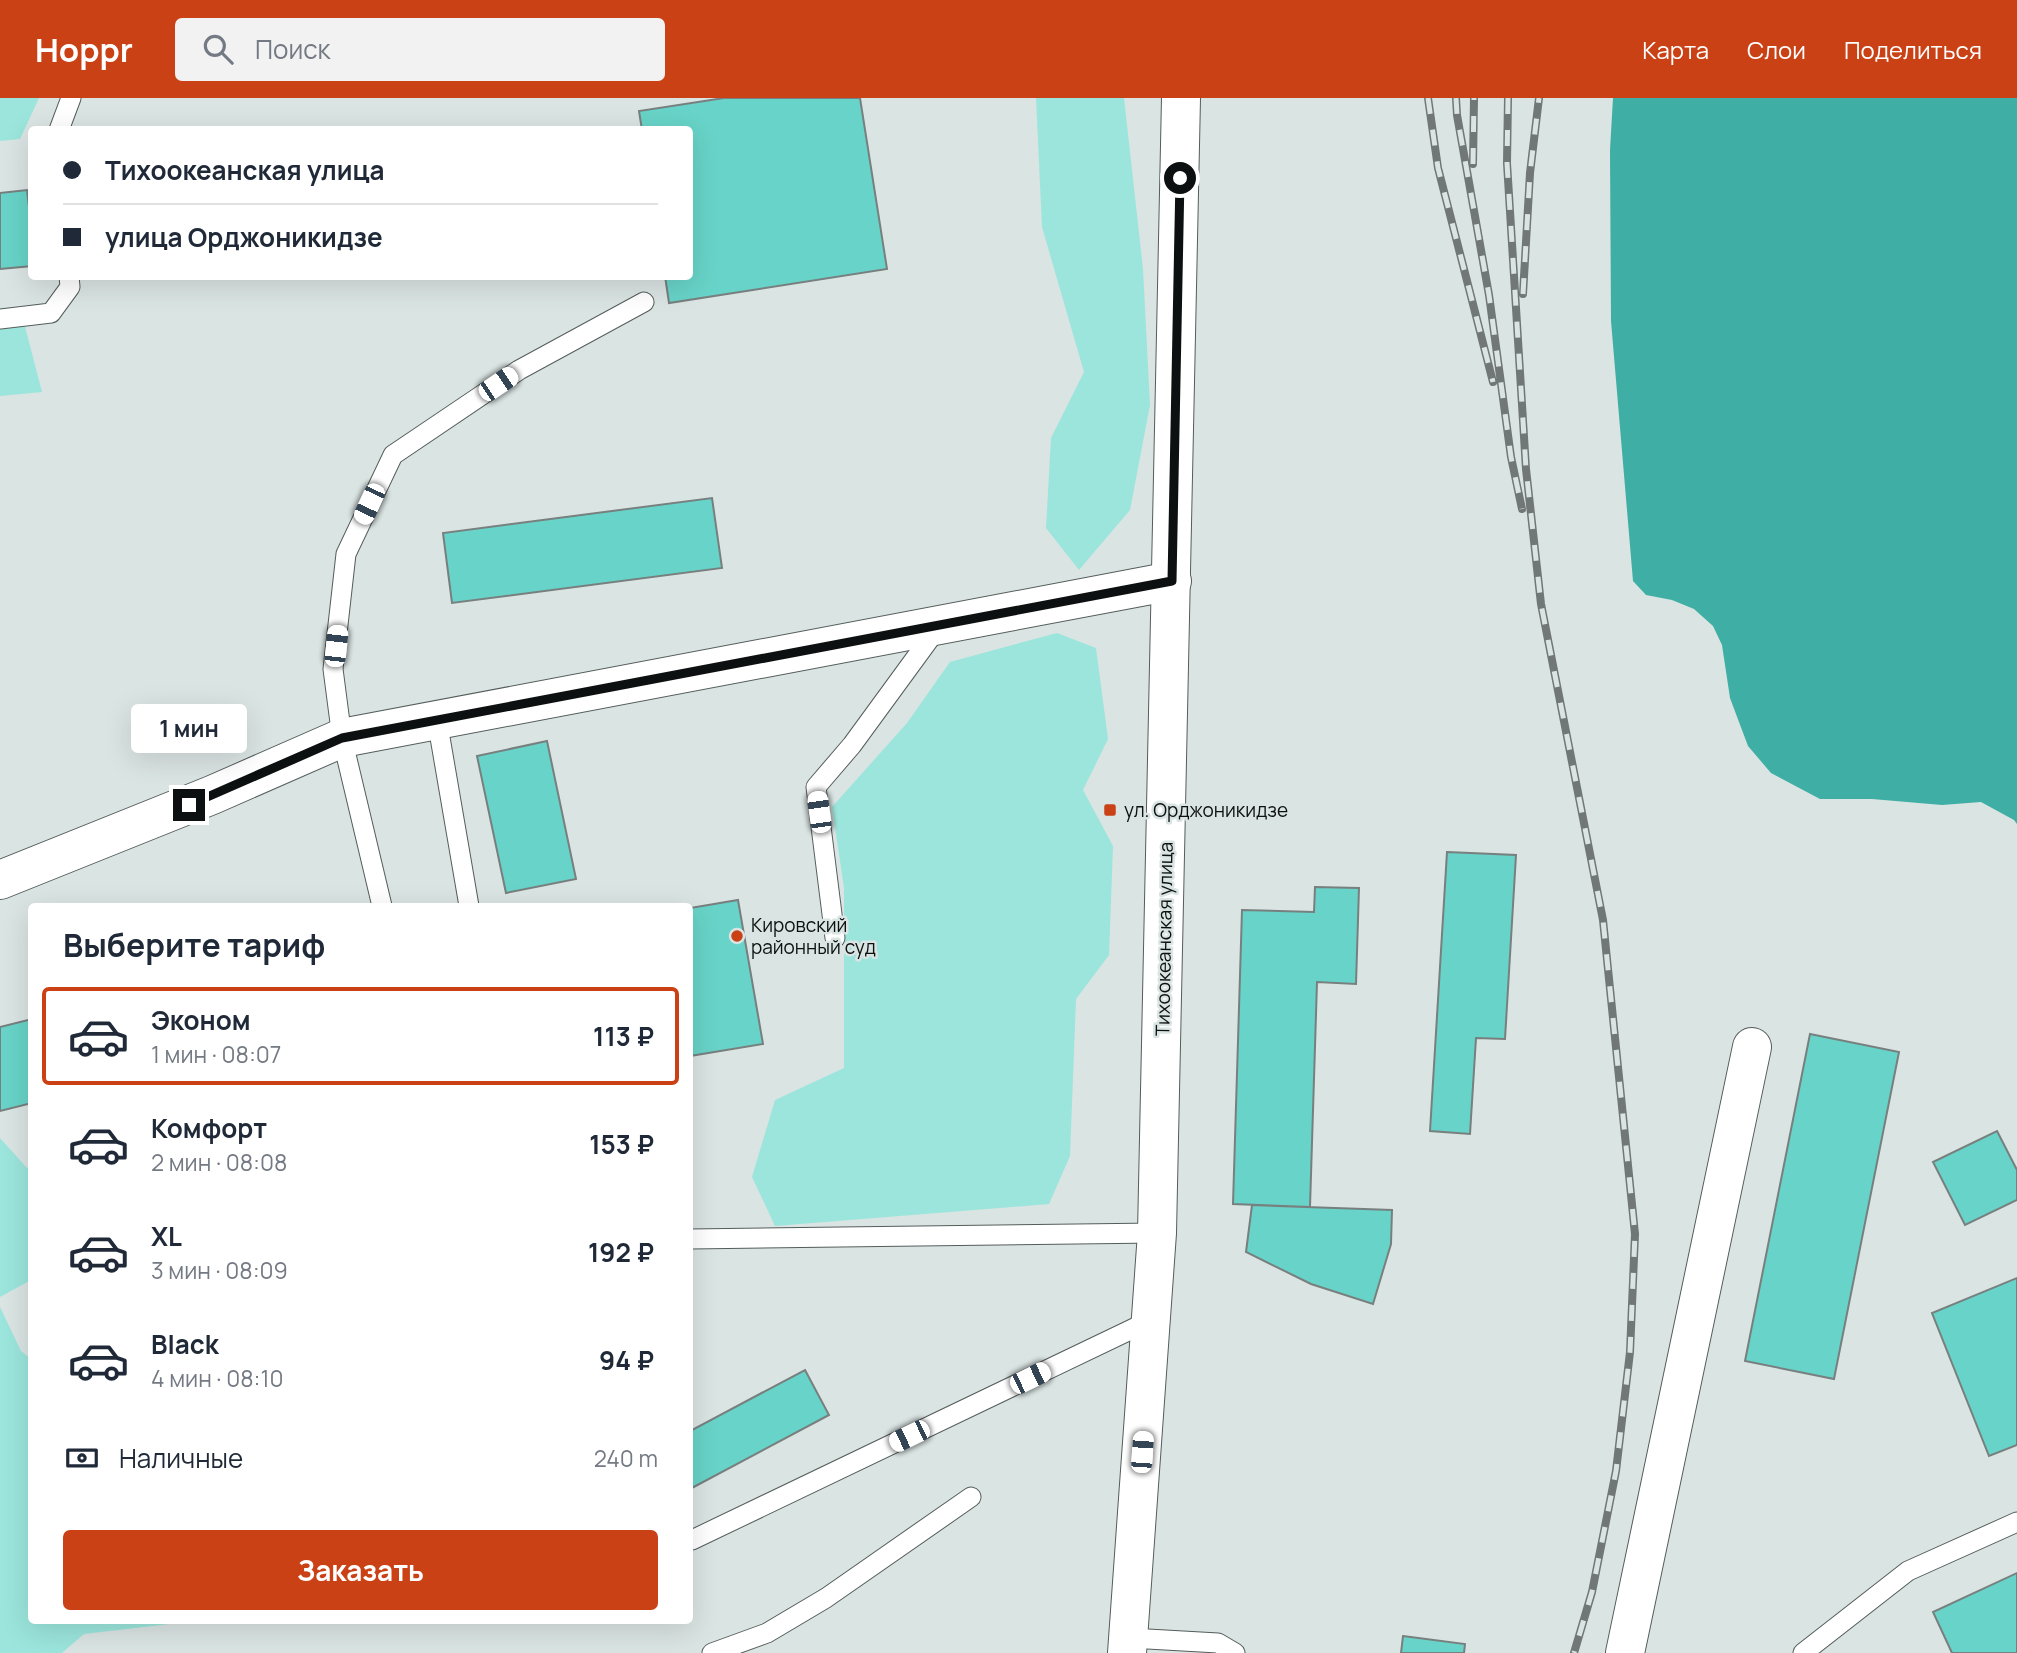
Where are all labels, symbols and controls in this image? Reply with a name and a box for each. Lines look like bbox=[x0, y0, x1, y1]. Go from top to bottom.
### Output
search box bbox=[175, 18, 665, 81]
text: Hoppr bbox=[35, 27, 133, 72]
icon: search bbox=[199, 30, 237, 68]
text: Поиск bbox=[255, 31, 330, 67]
text: Карта bbox=[1642, 33, 1709, 66]
text: Слои bbox=[1747, 33, 1806, 66]
text: Поделиться bbox=[1844, 33, 1982, 66]
text: Тихоокеанская улица bbox=[105, 152, 384, 188]
route start bbox=[1164, 162, 1196, 194]
text: улица Орджоникидзе bbox=[105, 219, 383, 255]
car bbox=[475, 364, 522, 404]
car bbox=[351, 481, 388, 527]
car bbox=[324, 624, 349, 668]
callout: 1 мин bbox=[131, 704, 247, 752]
text: 1 мин bbox=[159, 712, 219, 744]
route end bbox=[173, 789, 205, 821]
car bbox=[806, 790, 833, 834]
place label: ул. Орджоникидзе bbox=[1124, 797, 1288, 823]
marker: ул. Орджоникидзе bbox=[1102, 802, 1118, 818]
street label: Тихоокеанская улица bbox=[1149, 842, 1179, 1036]
place label: Кировский районный суд bbox=[751, 912, 876, 960]
text: Выберите тариф bbox=[63, 923, 325, 967]
marker: Кировский районный суд bbox=[729, 928, 745, 944]
text: Эконом bbox=[151, 1002, 251, 1038]
icon: car bbox=[67, 1005, 130, 1068]
text: 113 ₽ bbox=[593, 1018, 654, 1054]
text: 1 мин · 08:07 bbox=[151, 1038, 281, 1070]
text: Комфорт bbox=[151, 1110, 267, 1146]
icon: car bbox=[67, 1113, 130, 1176]
text: 153 ₽ bbox=[589, 1126, 654, 1162]
text: 2 мин · 08:08 bbox=[151, 1146, 287, 1178]
text: XL bbox=[151, 1218, 182, 1254]
icon: car bbox=[67, 1221, 130, 1284]
text: 192 ₽ bbox=[588, 1234, 654, 1270]
text: 3 мин · 08:09 bbox=[151, 1254, 288, 1286]
text: Black bbox=[151, 1326, 219, 1362]
icon: car bbox=[67, 1329, 130, 1392]
text: 94 ₽ bbox=[599, 1342, 654, 1378]
car bbox=[1007, 1359, 1054, 1397]
text: 4 мин · 08:10 bbox=[151, 1362, 283, 1394]
car bbox=[886, 1417, 933, 1455]
car bbox=[1131, 1430, 1154, 1474]
icon: cash bbox=[63, 1439, 101, 1477]
text: Наличные bbox=[119, 1440, 243, 1476]
text: 240 m bbox=[594, 1442, 658, 1474]
button: Заказать bbox=[63, 1530, 658, 1610]

